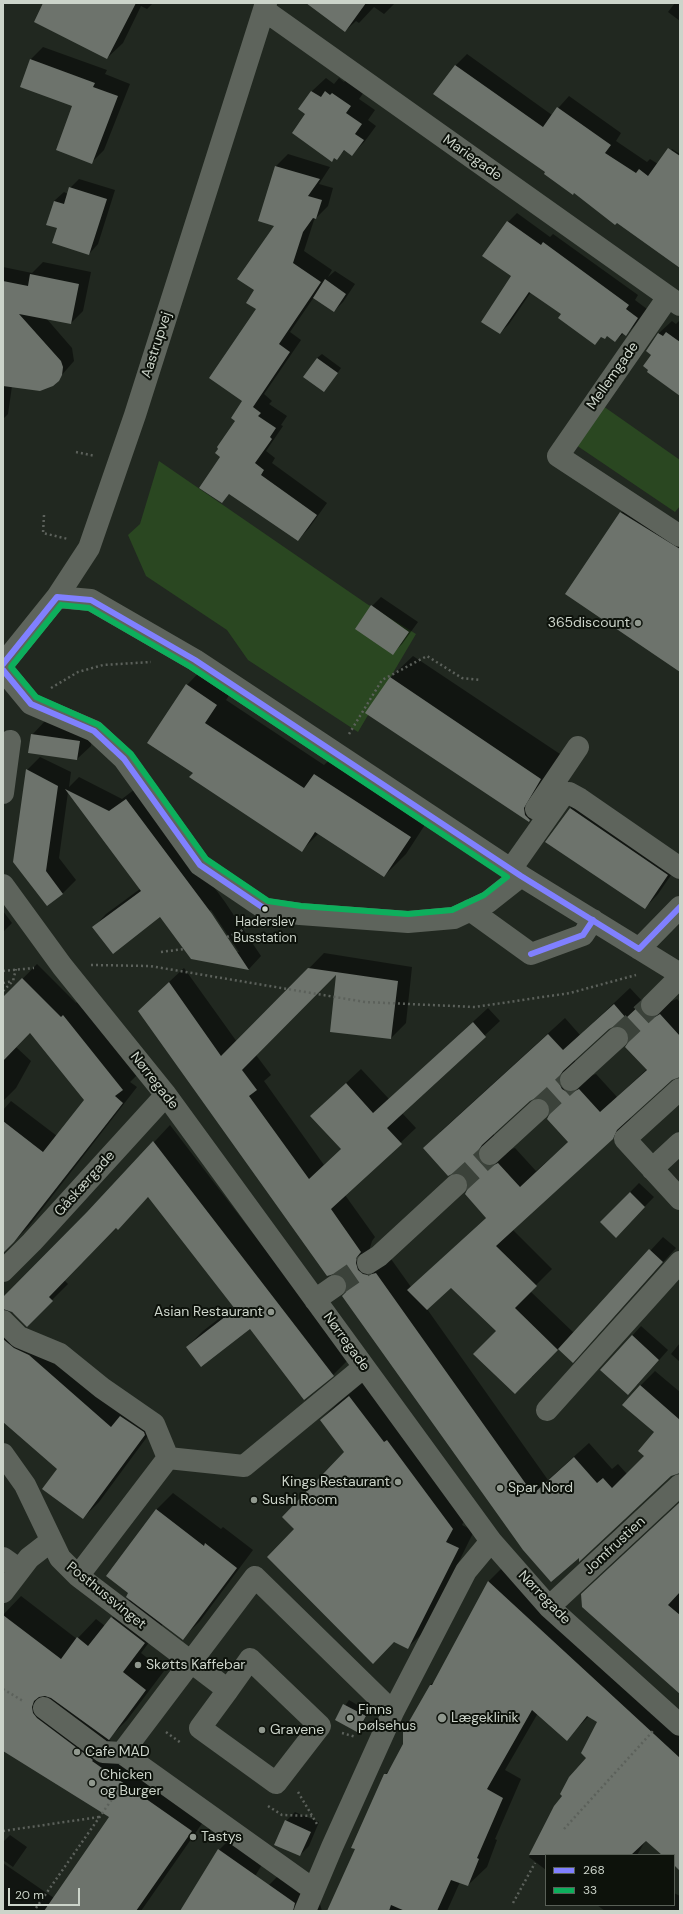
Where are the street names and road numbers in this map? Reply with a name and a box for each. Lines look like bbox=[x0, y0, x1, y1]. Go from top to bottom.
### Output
street label: Mariegade bbox=[439, 132, 505, 184]
street label: Aastrupvej bbox=[138, 310, 176, 380]
street label: Mellemgade bbox=[584, 339, 642, 413]
street label: Nørregade bbox=[126, 1049, 182, 1113]
street label: Gåskærgade bbox=[51, 1148, 119, 1220]
street label: Nørregade bbox=[319, 1309, 373, 1375]
street label: Jomfrustien bbox=[581, 1513, 649, 1579]
street label: Posthussvinget bbox=[63, 1559, 149, 1633]
street label: Nørregade bbox=[514, 1568, 574, 1628]

